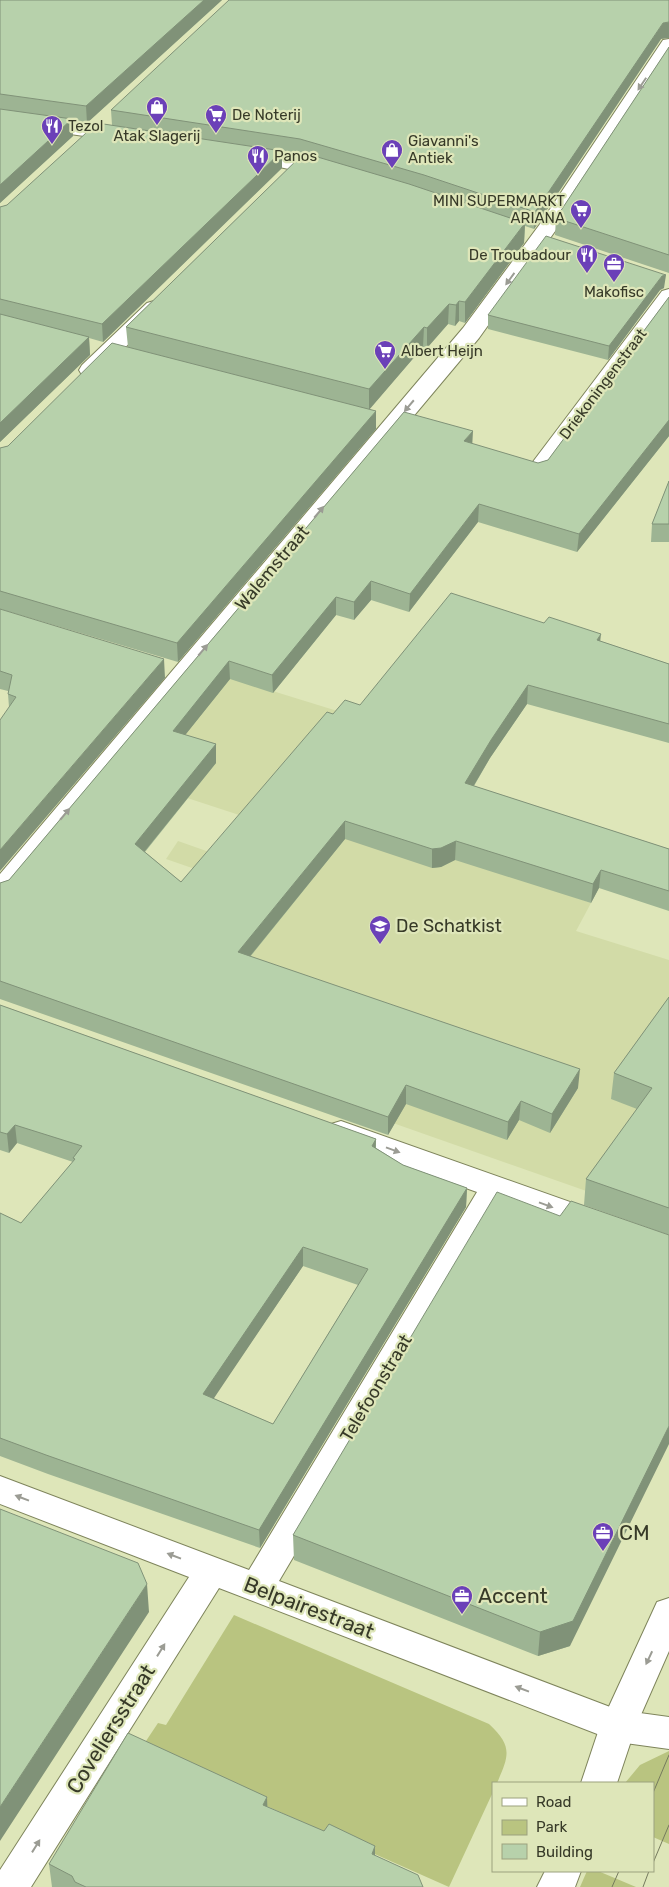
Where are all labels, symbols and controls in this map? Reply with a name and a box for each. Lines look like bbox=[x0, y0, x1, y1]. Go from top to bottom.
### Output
one-way arrow bbox=[637, 77, 646, 91]
shop icon: Atak Slagerij bbox=[145, 95, 169, 126]
supermarket icon: De Noterij bbox=[204, 103, 228, 134]
place label: De Noterij bbox=[232, 106, 301, 124]
restaurant icon: Tezol bbox=[40, 114, 64, 145]
place label: Tezol bbox=[68, 117, 103, 135]
place label: Atak Slagerij bbox=[114, 127, 200, 145]
place label: Giavanni's Antiek bbox=[408, 132, 479, 167]
shop icon: Giavanni's Antiek bbox=[380, 138, 404, 169]
restaurant icon: Panos bbox=[246, 144, 270, 175]
place label: Panos bbox=[274, 147, 317, 165]
place label: MINI SUPERMARKT ARIANA bbox=[433, 192, 565, 227]
supermarket icon: MINI SUPERMARKT ARIANA bbox=[569, 198, 593, 229]
restaurant icon: De Troubadour bbox=[575, 243, 599, 274]
place label: De Troubadour bbox=[469, 246, 571, 264]
office icon: Makofisc bbox=[602, 252, 626, 283]
one-way arrow bbox=[505, 272, 515, 285]
place label: Makofisc bbox=[584, 283, 644, 301]
street label: Driekoningenstraat bbox=[556, 325, 651, 443]
supermarket icon: Albert Heijn bbox=[373, 339, 397, 370]
place label: Albert Heijn bbox=[401, 342, 483, 360]
one-way arrow bbox=[404, 400, 415, 412]
one-way arrow bbox=[313, 506, 324, 518]
street label: Walemstraat bbox=[230, 521, 314, 615]
one-way arrow bbox=[197, 643, 208, 656]
one-way arrow bbox=[59, 809, 71, 821]
school or university icon: De Schatkist bbox=[368, 914, 392, 945]
place label: De Schatkist bbox=[396, 915, 502, 937]
one-way arrow bbox=[386, 1147, 401, 1154]
one-way arrow bbox=[539, 1202, 554, 1209]
street label: Telefoonstraat bbox=[335, 1330, 417, 1446]
one-way arrow bbox=[14, 1494, 29, 1502]
place label: CM bbox=[619, 1520, 650, 1545]
office icon: CM bbox=[591, 1521, 615, 1552]
one-way arrow bbox=[166, 1552, 181, 1560]
street label: Belpairestraat bbox=[240, 1571, 378, 1644]
place label: Accent bbox=[478, 1583, 548, 1608]
office icon: Accent bbox=[450, 1584, 474, 1615]
one-way arrow bbox=[156, 1643, 166, 1656]
one-way arrow bbox=[644, 1651, 652, 1665]
street label: Coveliersstraat bbox=[61, 1660, 160, 1798]
one-way arrow bbox=[514, 1685, 529, 1693]
legend bbox=[492, 1782, 654, 1872]
text: Road bbox=[536, 1793, 572, 1811]
text: Park bbox=[536, 1818, 567, 1836]
one-way arrow bbox=[32, 1839, 41, 1852]
text: Building bbox=[536, 1843, 593, 1861]

